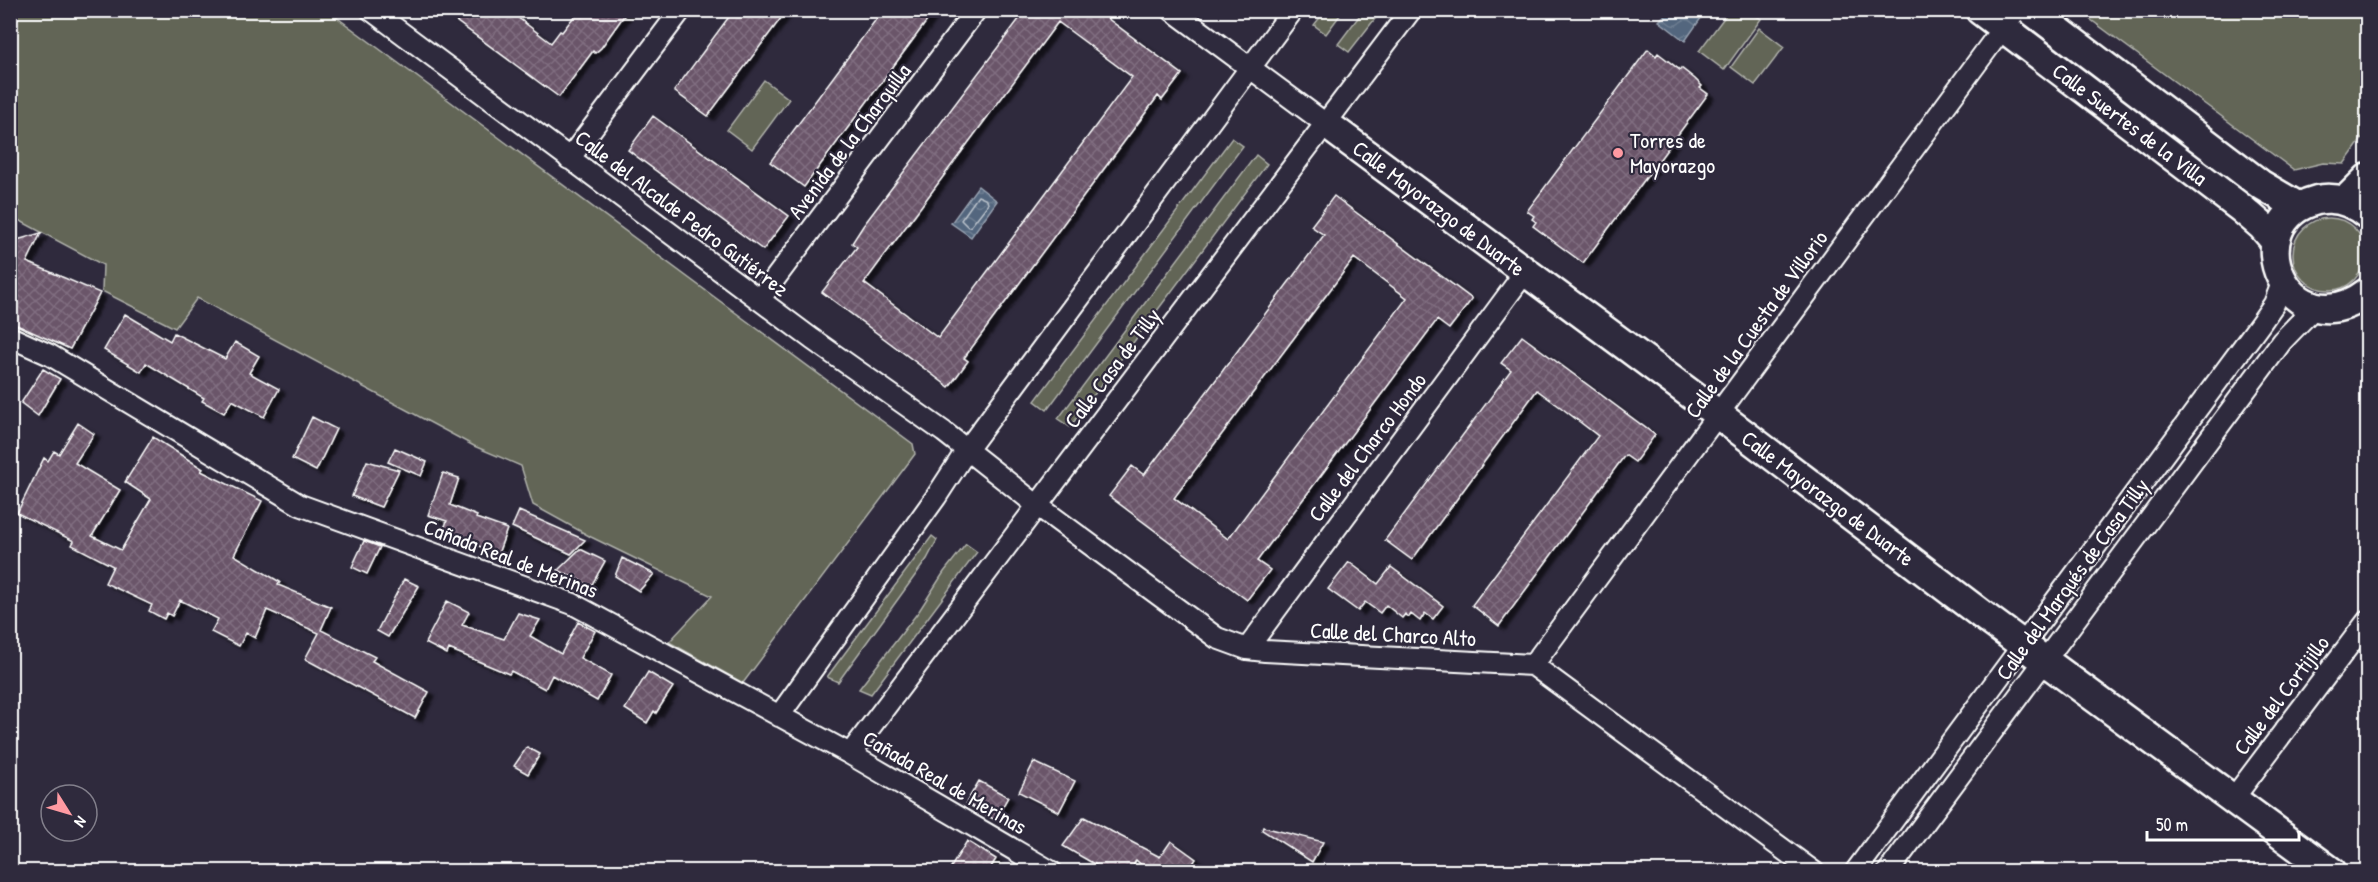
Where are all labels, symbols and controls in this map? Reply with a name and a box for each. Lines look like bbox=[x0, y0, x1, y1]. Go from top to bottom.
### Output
street label: Calle Suertes de la Villa bbox=[2046, 56, 2214, 193]
street label: Avenida de la Charquilla bbox=[781, 57, 918, 225]
street label: Calle del Alcalde Pedro Gutiérrez bbox=[569, 123, 795, 303]
place label: Torres de Mayorazgo bbox=[1630, 125, 1715, 180]
street label: Calle Mayorazgo de Duarte bbox=[1346, 133, 1532, 283]
marker: Torres de Mayorazgo bbox=[1611, 146, 1625, 160]
street label: Calle de la Cuesta de Villorio bbox=[1678, 224, 1834, 424]
street label: Calle Casa de Tilly bbox=[1057, 302, 1167, 434]
street label: Calle del Charco Hondo bbox=[1301, 366, 1433, 528]
street label: Calle Mayorazgo de Duarte bbox=[1735, 423, 1921, 573]
street label: Calle del Marqués de Casa Tilly bbox=[1988, 472, 2156, 686]
street label: Cañada Real de Merinas bbox=[420, 511, 602, 605]
street label: Calle del Charco Alto bbox=[1309, 615, 1477, 653]
street label: Calle del Cortijillo bbox=[2226, 629, 2336, 761]
street label: Cañada Real de Merinas bbox=[858, 723, 1032, 841]
north arrow bbox=[39, 783, 99, 843]
scale bar bbox=[2147, 804, 2298, 842]
text: N bbox=[69, 812, 92, 832]
text: 50 m bbox=[2156, 812, 2188, 837]

